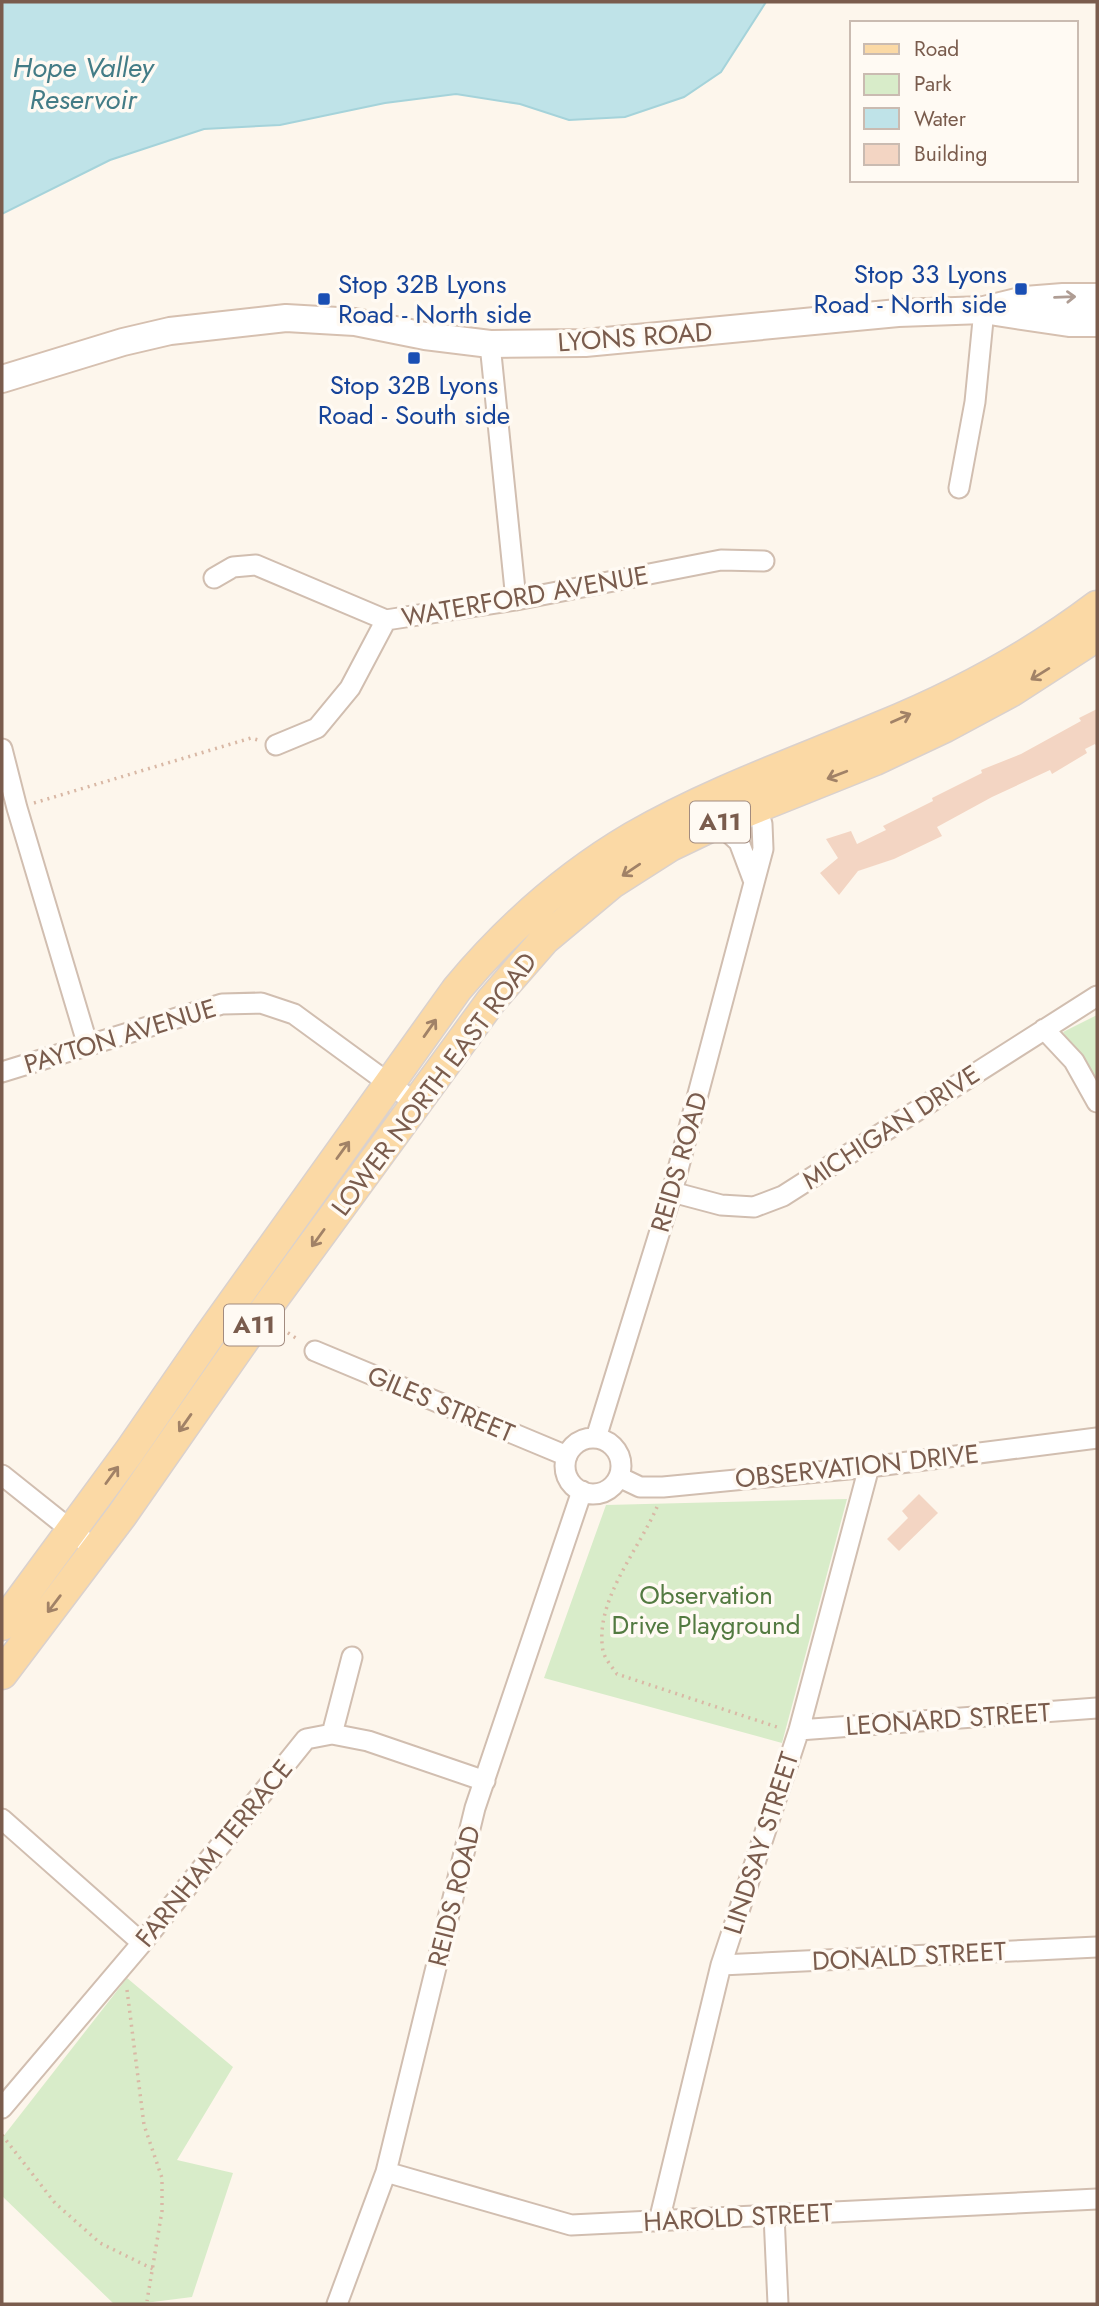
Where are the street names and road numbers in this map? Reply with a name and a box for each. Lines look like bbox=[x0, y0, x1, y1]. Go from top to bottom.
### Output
street label: LYONS ROAD bbox=[556, 313, 714, 361]
street label: WATERFORD AVENUE bbox=[399, 556, 651, 636]
road number: A11 bbox=[690, 802, 750, 842]
street label: LOWER NORTH EAST ROAD bbox=[322, 944, 546, 1224]
street label: PAYTON AVENUE bbox=[19, 989, 221, 1083]
street label: MICHIGAN DRIVE bbox=[795, 1055, 987, 1199]
street label: REIDS ROAD bbox=[641, 1087, 717, 1237]
road number: A11 bbox=[224, 1304, 284, 1345]
street label: GILES STREET bbox=[362, 1356, 520, 1452]
street label: OBSERVATION DRIVE bbox=[733, 1434, 981, 1498]
street label: LEONARD STREET bbox=[844, 1693, 1052, 1745]
street label: LINDSAY STREET bbox=[714, 1747, 808, 1939]
street label: FARNHAM TERRACE bbox=[126, 1751, 302, 1955]
street label: REIDS ROAD bbox=[418, 1821, 490, 1971]
street label: DONALD STREET bbox=[811, 1932, 1007, 1980]
street label: HAROLD STREET bbox=[642, 2193, 834, 2241]

